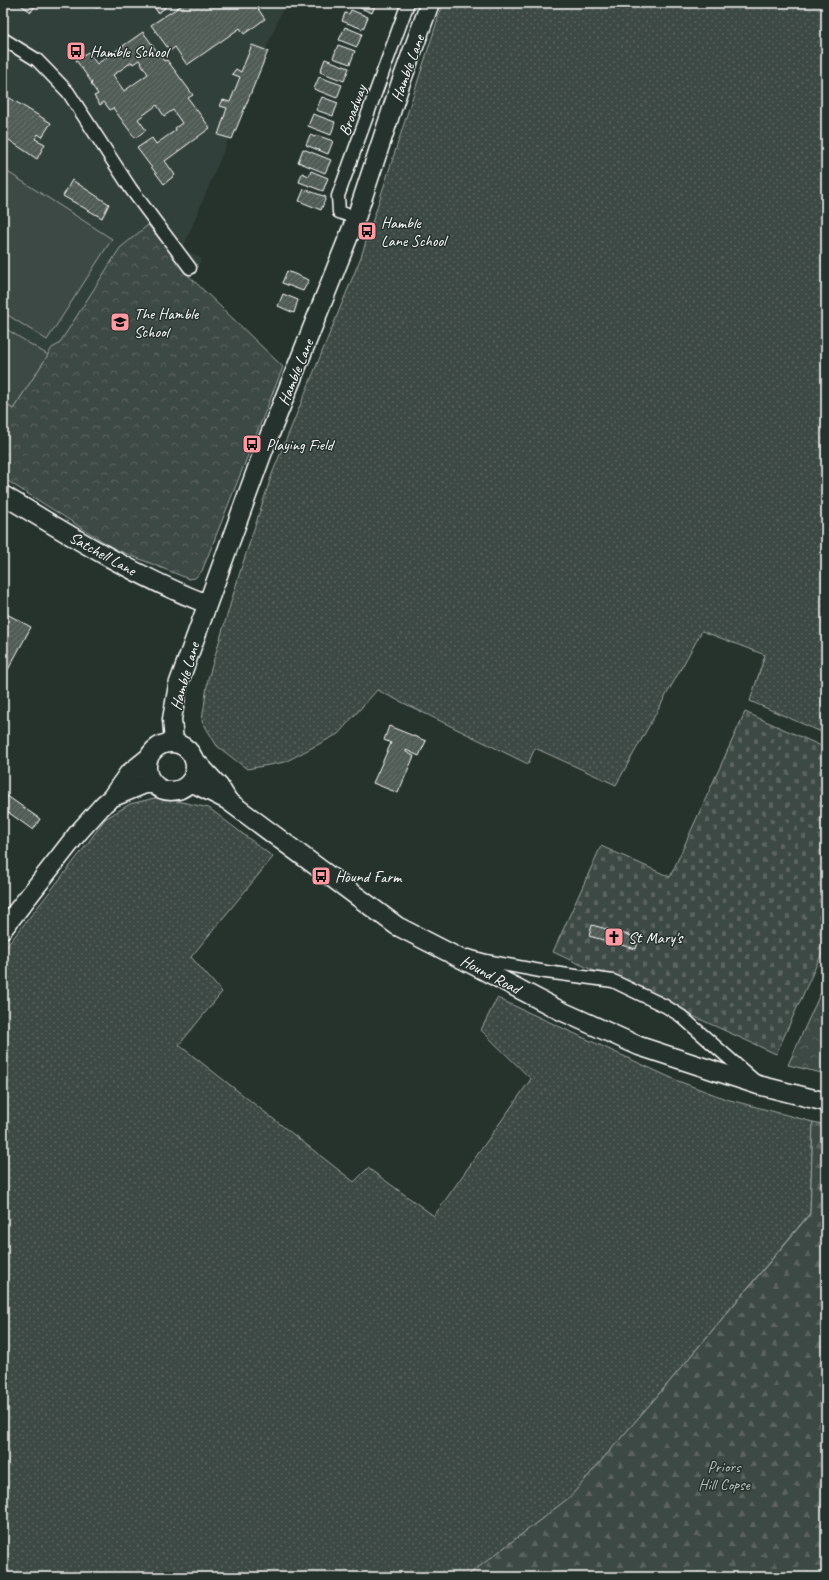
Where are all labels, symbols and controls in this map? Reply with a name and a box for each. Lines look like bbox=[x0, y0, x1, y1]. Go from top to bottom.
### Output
street label: Hamble Lane bbox=[387, 31, 430, 104]
bus stop icon: Hamble School bbox=[65, 40, 87, 62]
place label: Hamble School bbox=[90, 42, 171, 62]
street label: Broadway bbox=[335, 81, 372, 139]
place label: Hamble Lane School bbox=[381, 213, 449, 251]
bus stop icon: Hamble Lane School bbox=[356, 220, 378, 242]
place label: The Hamble School bbox=[134, 304, 200, 342]
school or university icon: The Hamble School bbox=[109, 311, 131, 333]
street label: Hamble Lane bbox=[274, 335, 319, 408]
bus stop icon: Playing Field bbox=[241, 433, 263, 455]
place label: Playing Field bbox=[266, 435, 336, 455]
street label: Satchell Lane bbox=[66, 527, 141, 581]
street label: Hamble Lane bbox=[166, 638, 205, 712]
bus stop icon: Hound Farm bbox=[310, 865, 332, 887]
place label: Hound Farm bbox=[335, 867, 403, 887]
church icon: St Mary's bbox=[603, 926, 625, 948]
place label: St Mary's bbox=[628, 928, 684, 948]
street label: Hound Road bbox=[457, 951, 526, 1000]
park label: Priors Hill Copse bbox=[698, 1457, 752, 1495]

